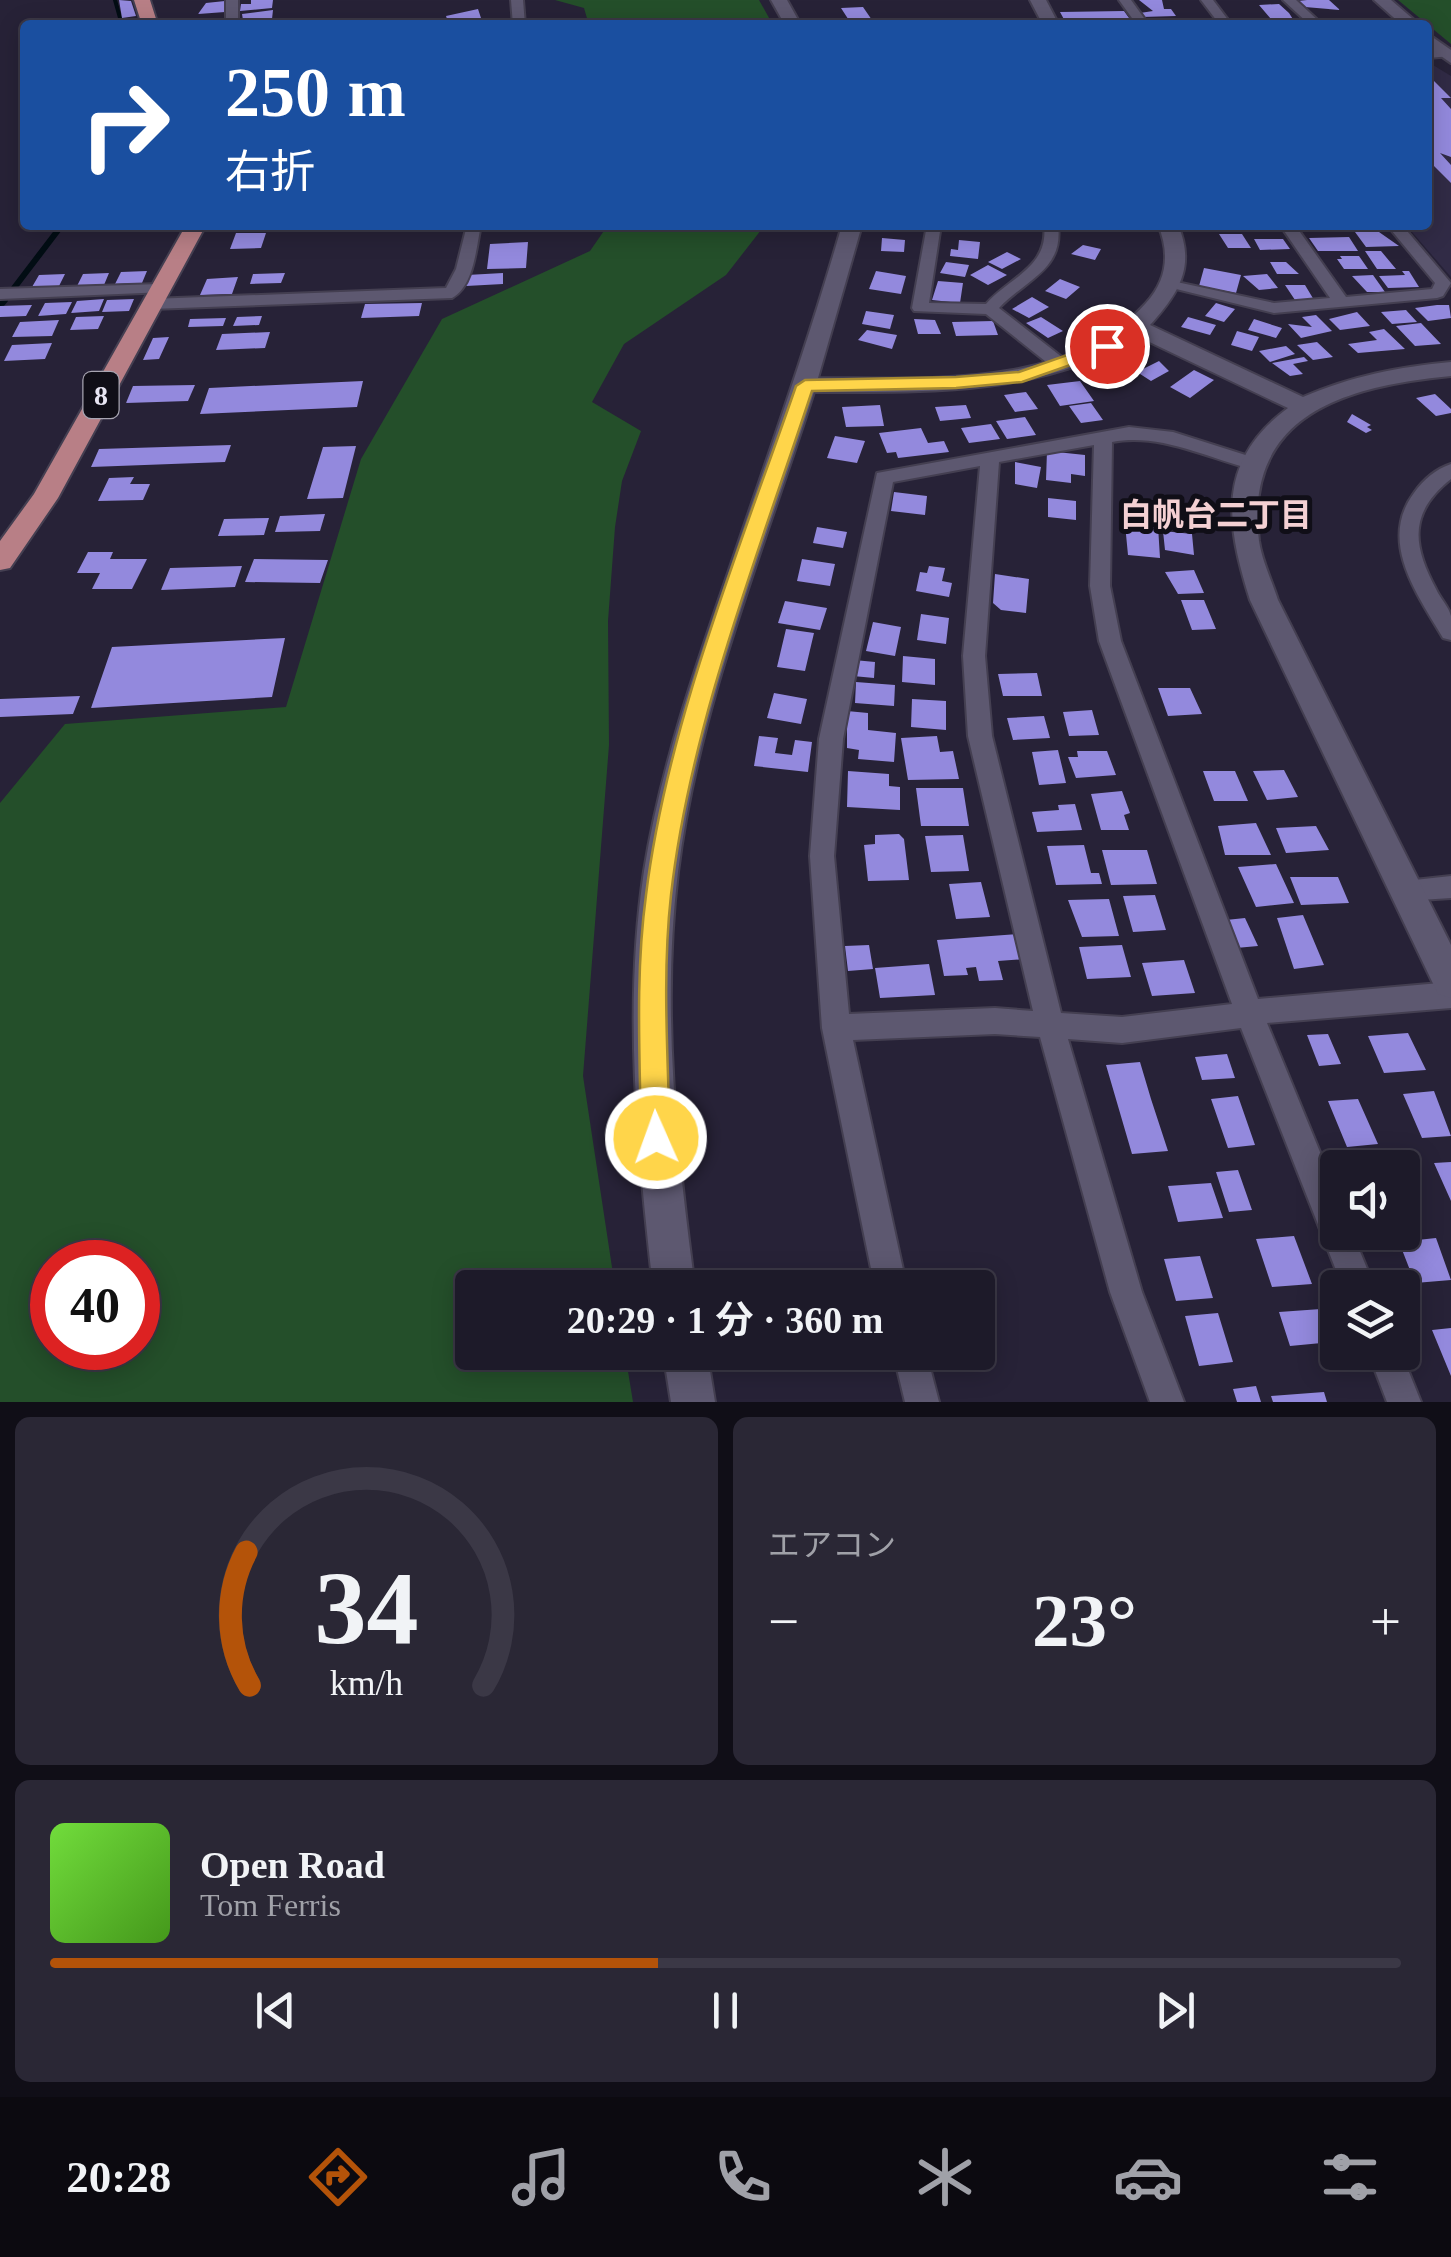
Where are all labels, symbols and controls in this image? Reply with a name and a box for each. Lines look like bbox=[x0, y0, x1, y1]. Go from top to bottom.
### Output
text: 250 m bbox=[225, 54, 406, 131]
icon: right bbox=[60, 60, 190, 190]
text: 右折 bbox=[225, 147, 315, 197]
pin bbox=[1065, 304, 1150, 389]
icon: arrive bbox=[1080, 319, 1135, 374]
road number: 8 bbox=[84, 372, 118, 418]
district label: 白帆台二丁目 bbox=[1120, 497, 1312, 533]
position arrow bbox=[604, 1086, 708, 1190]
map controls bbox=[1320, 1150, 1420, 1370]
button: sound bbox=[1320, 1150, 1420, 1250]
speed limit sign: 40 bbox=[30, 1240, 160, 1370]
button: layers bbox=[1320, 1270, 1420, 1370]
text: 20:29 · 1 分 · 360 m bbox=[567, 1299, 883, 1341]
text: エアコン bbox=[768, 1527, 896, 1563]
text: 34 bbox=[315, 1550, 419, 1665]
text: 23° bbox=[1032, 1579, 1137, 1662]
text: − bbox=[768, 1591, 799, 1652]
text: + bbox=[1370, 1591, 1401, 1652]
text: km/h bbox=[330, 1663, 403, 1703]
text: Open Road bbox=[200, 1844, 385, 1886]
text: Tom Ferris bbox=[200, 1887, 341, 1923]
icon: previous bbox=[248, 1983, 303, 2038]
icon: pause bbox=[698, 1983, 753, 2038]
icon: next bbox=[1148, 1983, 1203, 2038]
icon: directions bbox=[303, 2142, 373, 2212]
icon: music bbox=[506, 2142, 576, 2212]
icon: phone bbox=[708, 2142, 778, 2212]
icon: climate bbox=[910, 2142, 980, 2212]
icon: car bbox=[1113, 2142, 1183, 2212]
icon: filters bbox=[1315, 2142, 1385, 2212]
text: 20:28 bbox=[66, 2152, 171, 2202]

